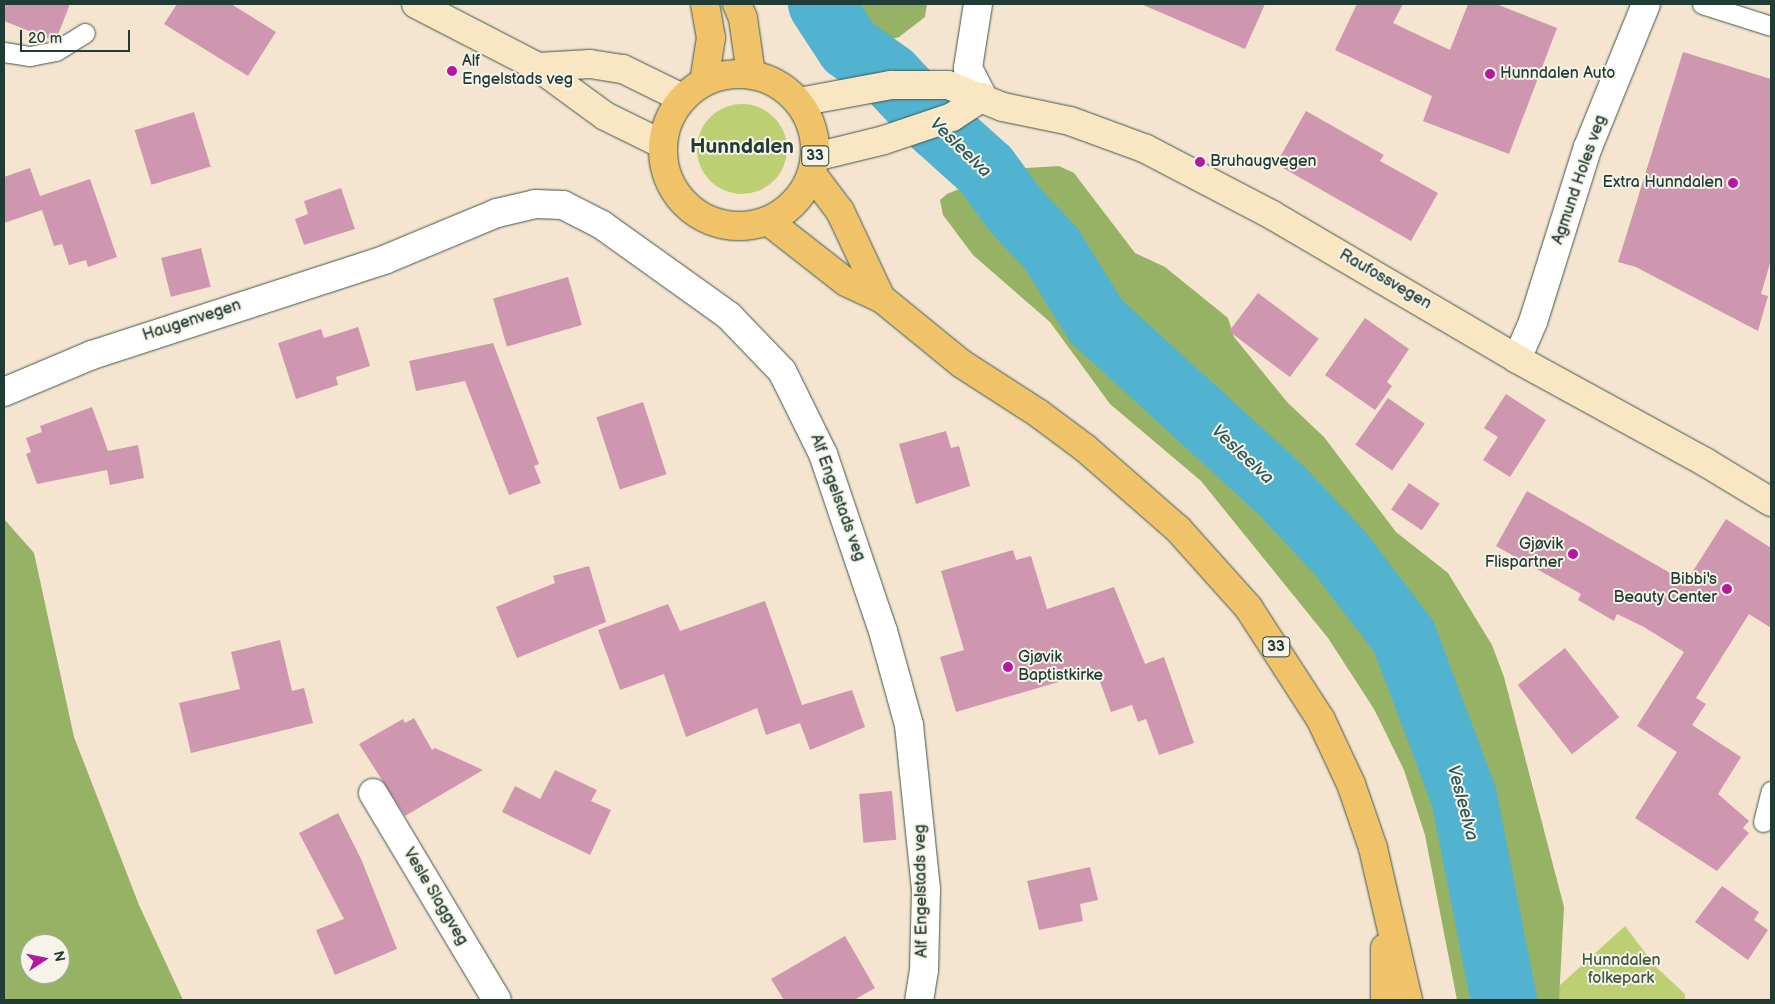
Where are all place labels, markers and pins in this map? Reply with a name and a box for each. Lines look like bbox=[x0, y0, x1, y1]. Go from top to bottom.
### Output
place label: Alf Engelstads veg bbox=[462, 52, 573, 90]
place label: Hunndalen Auto bbox=[1500, 64, 1615, 84]
marker: Alf Engelstads veg bbox=[446, 65, 458, 77]
marker: Hunndalen Auto bbox=[1484, 68, 1496, 80]
place label: Bruhaugvegen bbox=[1210, 152, 1316, 172]
marker: Bruhaugvegen bbox=[1194, 156, 1206, 168]
place label: Extra Hunndalen bbox=[1602, 173, 1723, 193]
marker: Extra Hunndalen bbox=[1727, 177, 1739, 189]
place label: Gjøvik Flispartner bbox=[1485, 535, 1563, 573]
marker: Gjøvik Flispartner bbox=[1567, 548, 1579, 560]
place label: Bibbi's Beauty Center bbox=[1613, 570, 1717, 608]
marker: Bibbi's Beauty Center bbox=[1721, 583, 1733, 595]
place label: Gjøvik Baptistkirke bbox=[1018, 648, 1103, 686]
marker: Gjøvik Baptistkirke bbox=[1002, 661, 1014, 673]

